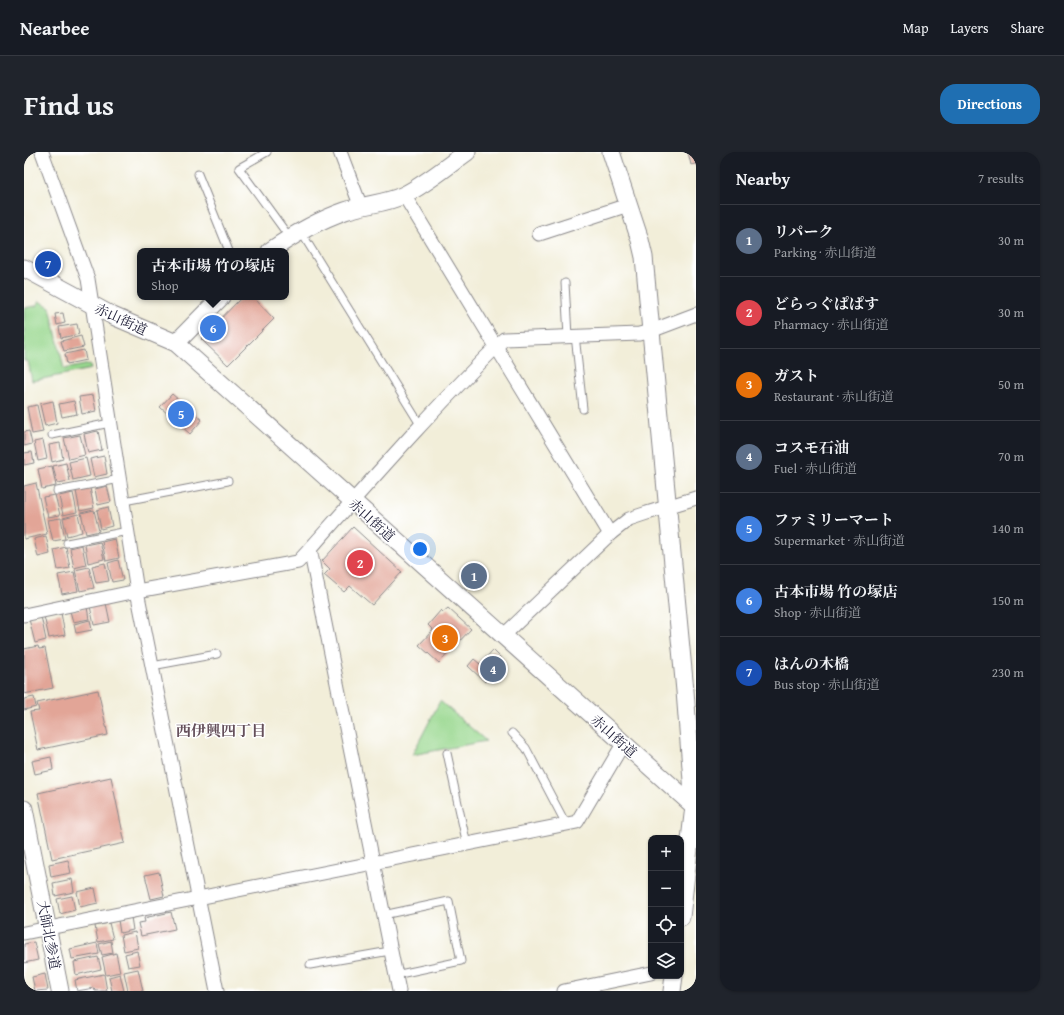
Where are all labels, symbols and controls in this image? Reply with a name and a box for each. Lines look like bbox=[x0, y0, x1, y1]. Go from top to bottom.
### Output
text: Nearbee bbox=[20, 14, 90, 42]
text: Map bbox=[903, 18, 929, 38]
text: Layers bbox=[951, 18, 989, 38]
text: Share bbox=[1011, 18, 1044, 38]
text: Find us bbox=[24, 84, 114, 125]
button: Directions bbox=[940, 84, 1040, 124]
text: Nearby bbox=[736, 166, 790, 191]
text: 7 results bbox=[978, 169, 1024, 188]
text: リパーク bbox=[774, 221, 834, 242]
text: 1 bbox=[746, 231, 752, 250]
text: 30 m bbox=[998, 231, 1024, 250]
text: Parking · 赤山街道 bbox=[774, 243, 876, 262]
popup bbox=[137, 248, 289, 300]
pin: 7 bbox=[35, 249, 61, 279]
text: 古本市場 竹の塚店 bbox=[151, 255, 275, 276]
text: Shop bbox=[151, 276, 179, 295]
text: どらっぐぱぱす bbox=[774, 293, 879, 314]
street label: 赤山街道 bbox=[91, 298, 151, 340]
text: 2 bbox=[746, 303, 752, 322]
text: 30 m bbox=[998, 303, 1024, 322]
pin: 6 bbox=[200, 313, 226, 343]
text: Pharmacy · 赤山街道 bbox=[774, 315, 889, 334]
text: ガスト bbox=[774, 365, 819, 386]
text: 3 bbox=[746, 375, 752, 394]
text: 50 m bbox=[998, 375, 1024, 394]
text: Restaurant · 赤山街道 bbox=[774, 387, 894, 406]
pin: 5 bbox=[168, 399, 194, 429]
text: コスモ石油 bbox=[774, 437, 849, 458]
text: 4 bbox=[746, 447, 752, 466]
text: 70 m bbox=[998, 447, 1024, 466]
text: Fuel · 赤山街道 bbox=[774, 459, 857, 478]
street label: 赤山街道 bbox=[345, 494, 399, 546]
text: ファミリーマート bbox=[774, 509, 894, 530]
text: 5 bbox=[746, 519, 752, 538]
text: 140 m bbox=[992, 519, 1024, 538]
text: Supermarket · 赤山街道 bbox=[774, 531, 905, 550]
your location bbox=[410, 539, 430, 559]
pin: 2 bbox=[347, 548, 373, 578]
pin: 1 bbox=[461, 561, 487, 591]
text: 古本市場 竹の塚店 bbox=[774, 581, 897, 602]
text: 6 bbox=[746, 591, 752, 610]
text: 150 m bbox=[992, 591, 1024, 610]
text: Shop · 赤山街道 bbox=[774, 603, 861, 622]
pin: 3 bbox=[432, 623, 458, 653]
text: はんの木橋 bbox=[774, 653, 849, 674]
pin: 4 bbox=[480, 654, 506, 684]
text: 7 bbox=[746, 663, 752, 682]
text: 230 m bbox=[992, 663, 1024, 682]
text: Bus stop · 赤山街道 bbox=[774, 675, 880, 694]
street label: 赤山街道 bbox=[587, 710, 641, 762]
district label: 西伊興四丁目 bbox=[176, 720, 266, 741]
map controls bbox=[648, 835, 684, 979]
button: + bbox=[648, 835, 684, 871]
button: − bbox=[648, 871, 684, 907]
street label: 大師北参道 bbox=[33, 899, 65, 971]
button: locate bbox=[648, 907, 684, 943]
button: layers bbox=[648, 943, 684, 979]

